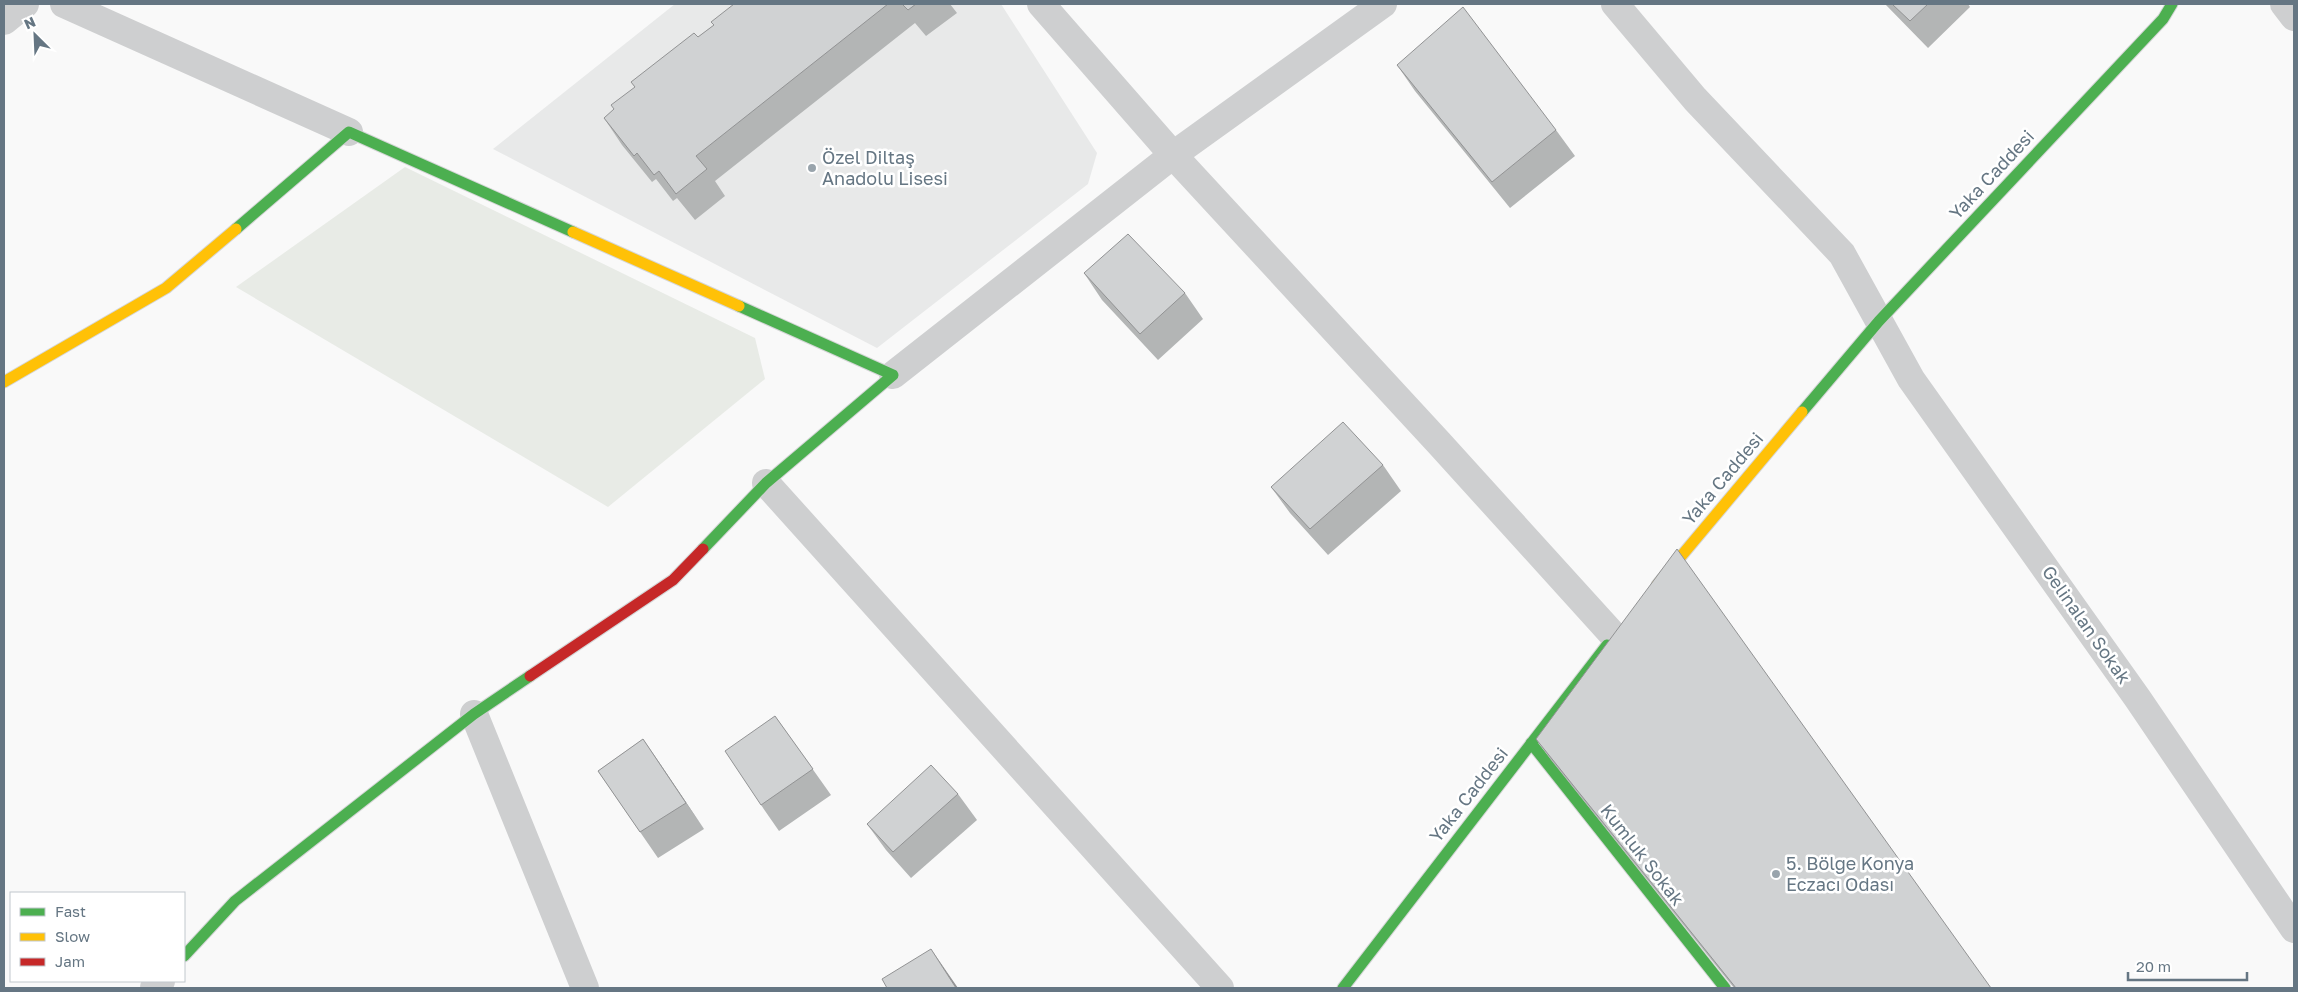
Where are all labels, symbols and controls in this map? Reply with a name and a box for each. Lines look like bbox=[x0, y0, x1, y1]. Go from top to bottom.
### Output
north arrow bbox=[10, 10, 60, 60]
text: N bbox=[21, 13, 38, 33]
street label: Yaka Caddesi bbox=[1944, 125, 2038, 224]
place label: Özel Diltaş Anadolu Lisesi bbox=[822, 146, 948, 189]
marker: Özel Diltaş Anadolu Lisesi bbox=[806, 162, 818, 174]
street label: Yaka Caddesi bbox=[1677, 428, 1767, 529]
street label: Gelinalan Sokak bbox=[2038, 561, 2136, 688]
street label: Yaka Caddesi bbox=[1424, 743, 1512, 846]
street label: Kumluk Sokak bbox=[1596, 799, 1689, 910]
place label: 5. Bölge Konya Eczacı Odası bbox=[1786, 852, 1914, 895]
marker: 5. Bölge Konya Eczacı Odası bbox=[1770, 868, 1782, 880]
legend bbox=[10, 892, 185, 982]
text: Fast bbox=[55, 902, 86, 920]
text: Slow bbox=[55, 927, 90, 945]
scale bar bbox=[2128, 950, 2247, 982]
text: Jam bbox=[55, 952, 85, 970]
text: 20 m bbox=[2136, 957, 2171, 975]

